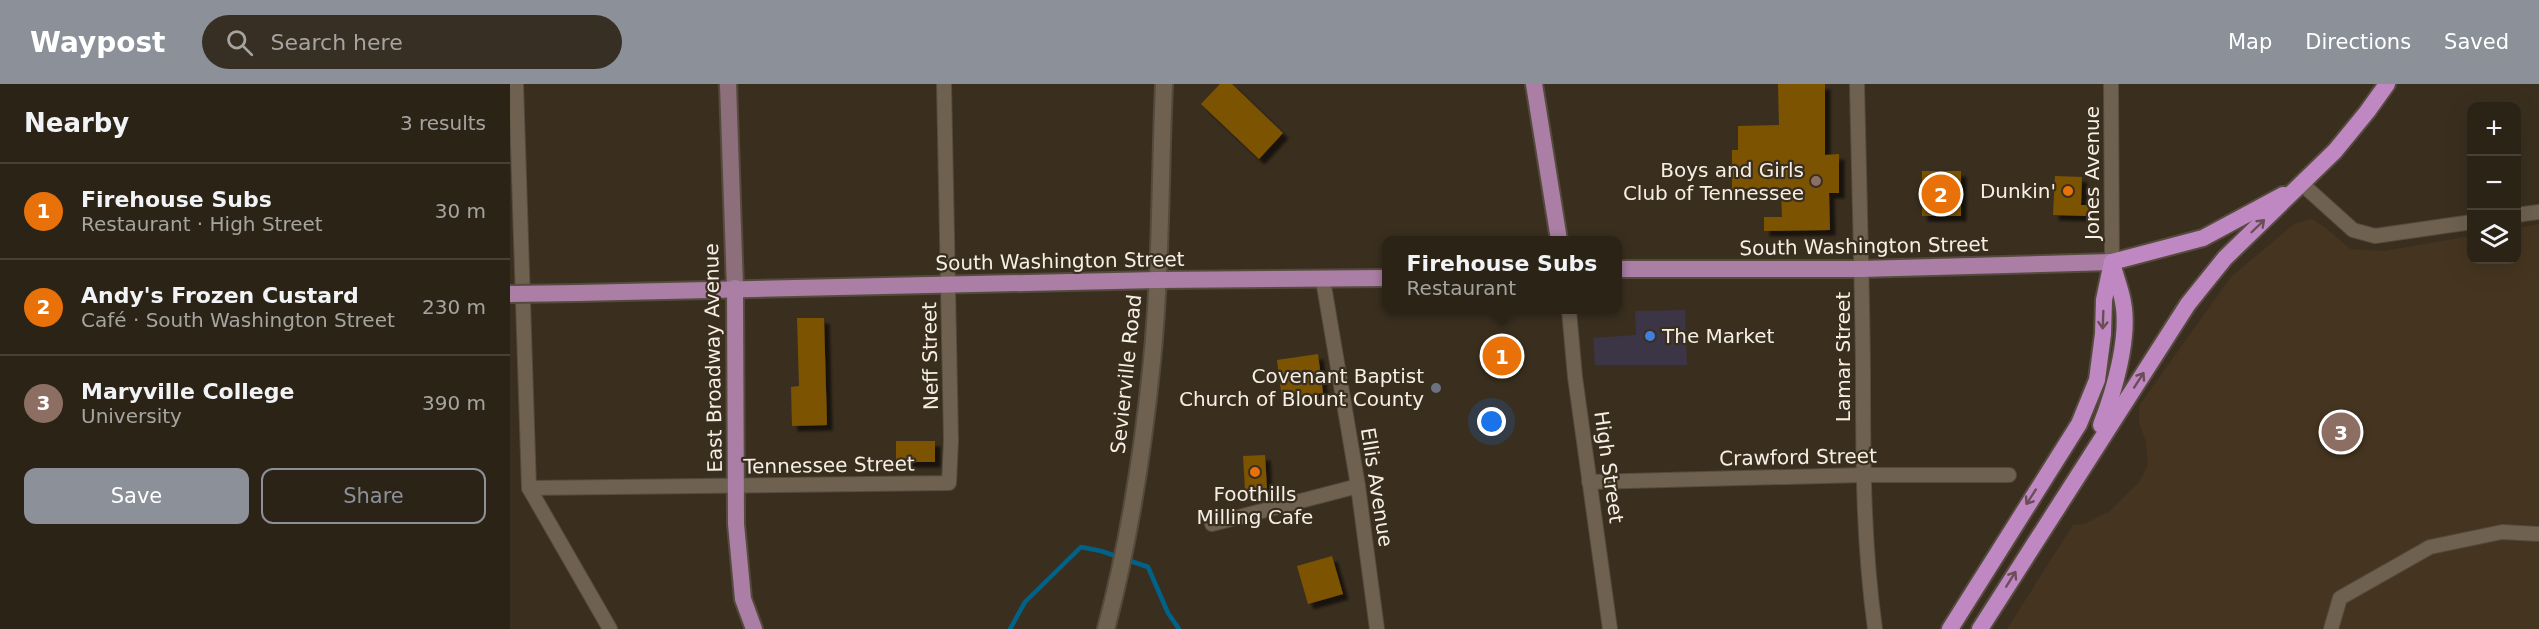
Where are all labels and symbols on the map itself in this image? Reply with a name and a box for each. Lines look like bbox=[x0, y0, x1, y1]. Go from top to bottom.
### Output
street label: Jones Avenue bbox=[2080, 106, 2104, 242]
place label: Boys and Girls Club of Tennessee bbox=[1623, 158, 1804, 205]
pin: 2 bbox=[1922, 172, 1960, 216]
marker: Boys and Girls Club of Tennessee bbox=[1809, 174, 1823, 188]
place label: Dunkin' bbox=[1980, 179, 2056, 203]
marker: Dunkin' bbox=[2061, 184, 2075, 198]
one-way arrow bbox=[2250, 220, 2265, 234]
street label: South Washington Street bbox=[1739, 232, 1989, 260]
street label: East Broadway Avenue bbox=[699, 243, 727, 473]
street label: South Washington Street bbox=[935, 247, 1185, 275]
street label: Lamar Street bbox=[1831, 292, 1855, 422]
street label: Sevierville Road bbox=[1106, 293, 1146, 455]
street label: Neff Street bbox=[917, 302, 943, 410]
one-way arrow bbox=[2097, 310, 2109, 330]
place label: The Market bbox=[1661, 324, 1774, 348]
marker: The Market bbox=[1643, 329, 1657, 343]
pin: 1 bbox=[1482, 334, 1522, 378]
place label: Covenant Baptist Church of Blount County bbox=[1179, 364, 1424, 411]
one-way arrow bbox=[2132, 371, 2145, 388]
marker: Covenant Baptist Church of Blount County bbox=[1429, 381, 1443, 395]
your location bbox=[1477, 407, 1506, 436]
street label: High Street bbox=[1589, 409, 1629, 525]
pin: 3 bbox=[2322, 410, 2360, 454]
street label: Ellis Avenue bbox=[1356, 426, 1398, 548]
street label: Crawford Street bbox=[1719, 444, 1877, 470]
street label: Tennessee Street bbox=[742, 452, 915, 479]
marker: Foothills Milling Cafe bbox=[1248, 465, 1262, 479]
place label: Foothills Milling Cafe bbox=[1197, 482, 1313, 529]
one-way arrow bbox=[2025, 488, 2037, 505]
one-way arrow bbox=[2006, 571, 2018, 588]

